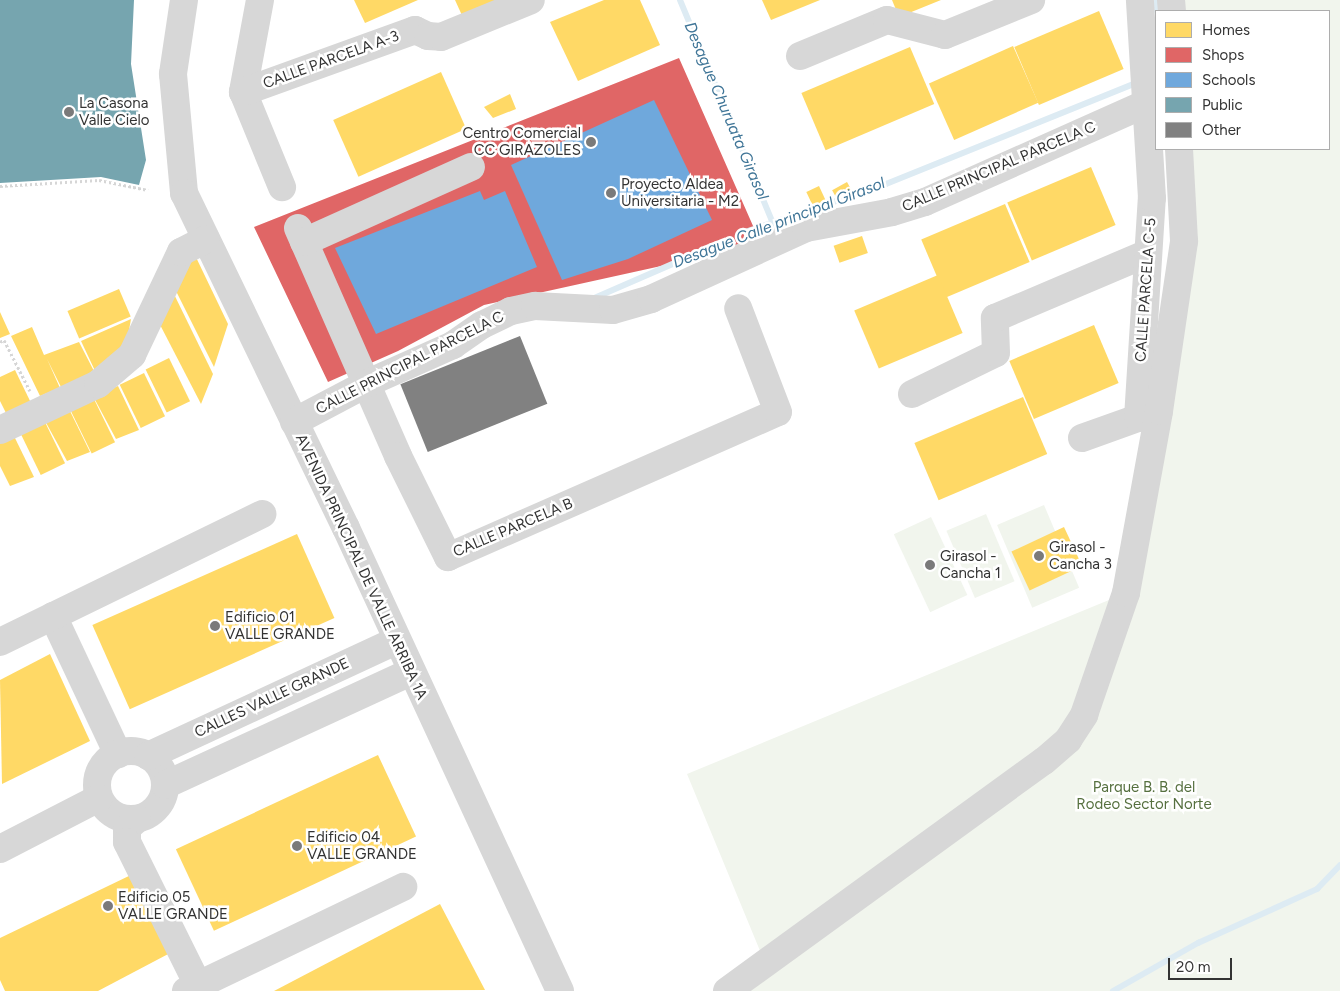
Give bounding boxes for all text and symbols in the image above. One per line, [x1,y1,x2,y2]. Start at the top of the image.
legend [1155,10,1330,150]
water label: Desague Churuata Girasol [680,19,772,203]
text: Homes [1202,21,1250,39]
street label: CALLE PARCELA A-3 [261,27,401,93]
text: Shops [1202,46,1244,64]
text: Schools [1202,71,1255,89]
place label: La Casona Valle Cielo [79,94,149,129]
text: Public [1202,96,1243,114]
marker: La Casona Valle Cielo [63,106,75,118]
street label: CALLE PRINCIPAL PARCELA C [900,118,1098,216]
text: Other [1202,121,1241,139]
place label: Centro Comercial CC GIRAZOLES [462,124,581,159]
marker: Centro Comercial CC GIRAZOLES [585,136,597,148]
water label: Desague Calle principal Girasol [670,174,888,272]
place label: Proyecto Aldea Universitaria - M2 [621,175,739,210]
marker: Proyecto Aldea Universitaria - M2 [605,187,617,199]
street label: CALLE PARCELA C-5 [1132,217,1160,363]
street label: CALLE PRINCIPAL PARCELA C [313,308,507,418]
street label: AVENIDA PRINCIPAL DE VALLE ARRIBA 1A [291,431,431,703]
street label: CALLE PARCELA B [451,495,575,561]
place label: Girasol - Cancha 3 [1049,538,1112,573]
place label: Girasol - Cancha 1 [940,547,1001,582]
marker: Girasol - Cancha 3 [1033,550,1045,562]
marker: Girasol - Cancha 1 [924,559,936,571]
place label: Edificio 01 VALLE GRANDE [225,608,335,643]
marker: Edificio 01 VALLE GRANDE [209,620,221,632]
street label: CALLES VALLE GRANDE [192,654,352,742]
park label: Parque B. B. del Rodeo Sector Norte [1076,778,1212,813]
place label: Edificio 04 VALLE GRANDE [307,828,417,863]
marker: Edificio 04 VALLE GRANDE [291,840,303,852]
place label: Edificio 05 VALLE GRANDE [118,888,228,923]
marker: Edificio 05 VALLE GRANDE [102,900,114,912]
scale bar [1170,948,1234,980]
text: 20 m [1176,958,1210,976]

